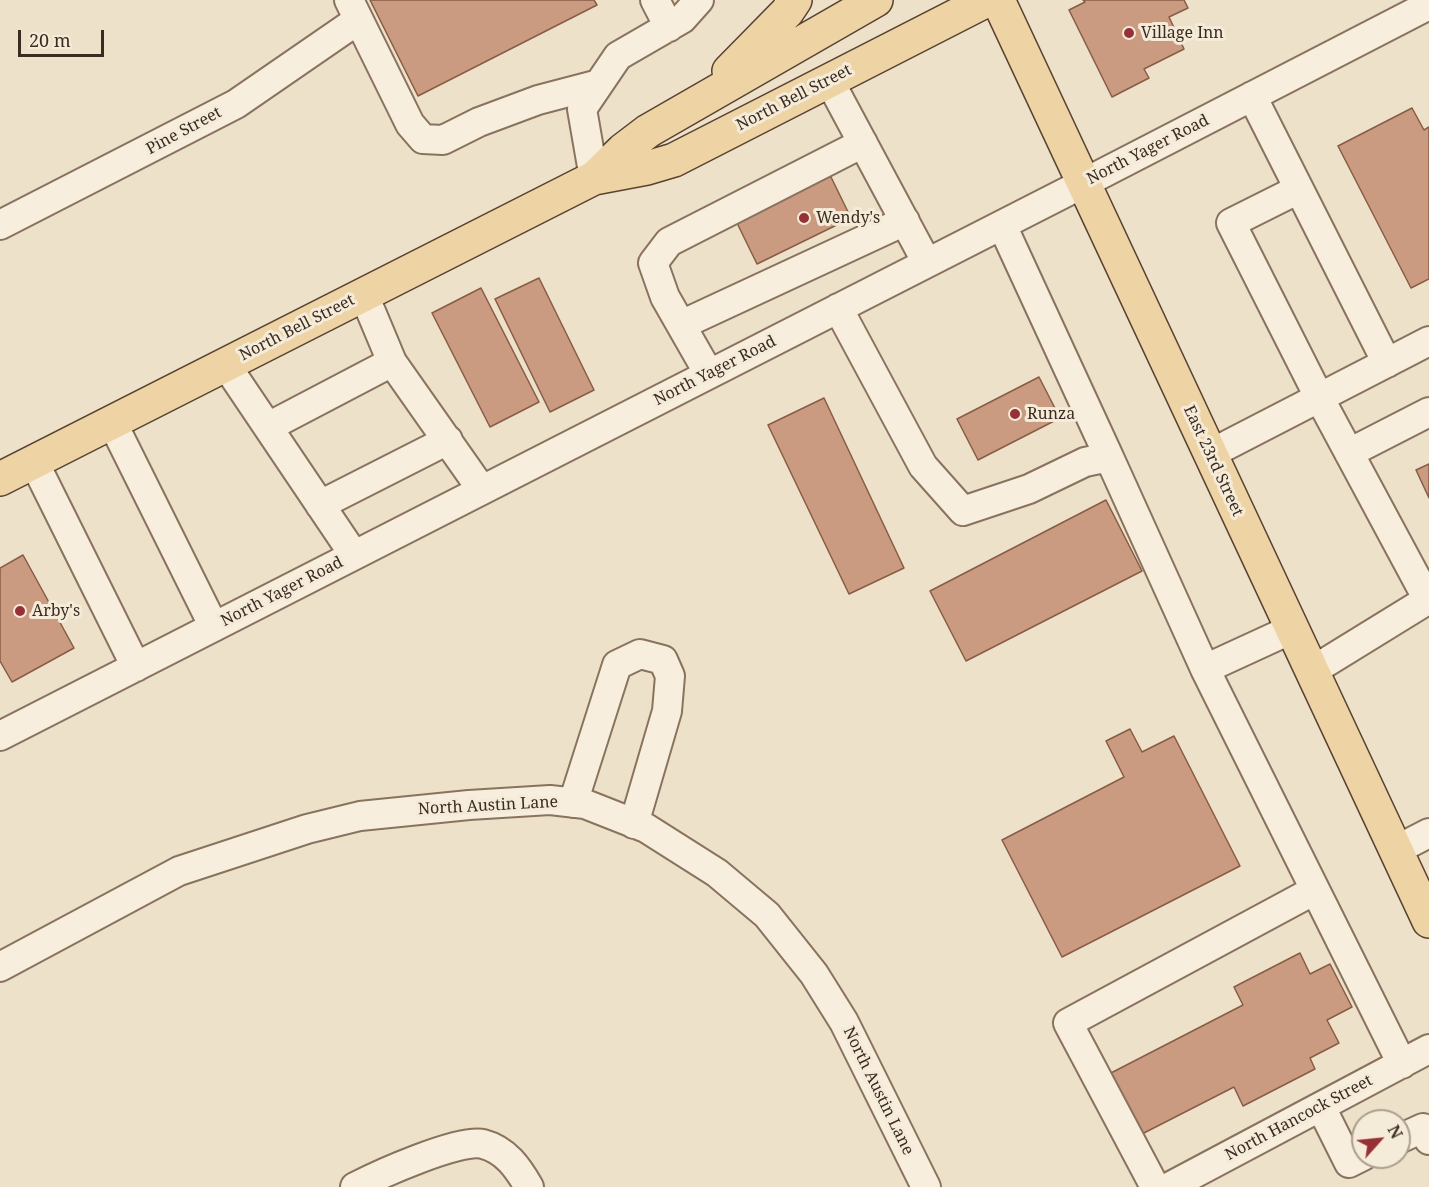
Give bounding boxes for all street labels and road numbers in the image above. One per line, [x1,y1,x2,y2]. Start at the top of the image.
street label: North Bell Street [733,61,855,135]
street label: Pine Street [143,103,225,159]
street label: North Yager Road [1084,111,1212,189]
street label: North Bell Street [236,291,358,365]
street label: North Yager Road [651,332,779,410]
street label: East 23rd Street [1179,403,1247,519]
street label: North Yager Road [218,553,346,631]
street label: North Austin Lane [417,793,559,819]
street label: North Austin Lane [839,1024,917,1158]
street label: North Hancock Street [1222,1071,1376,1165]

